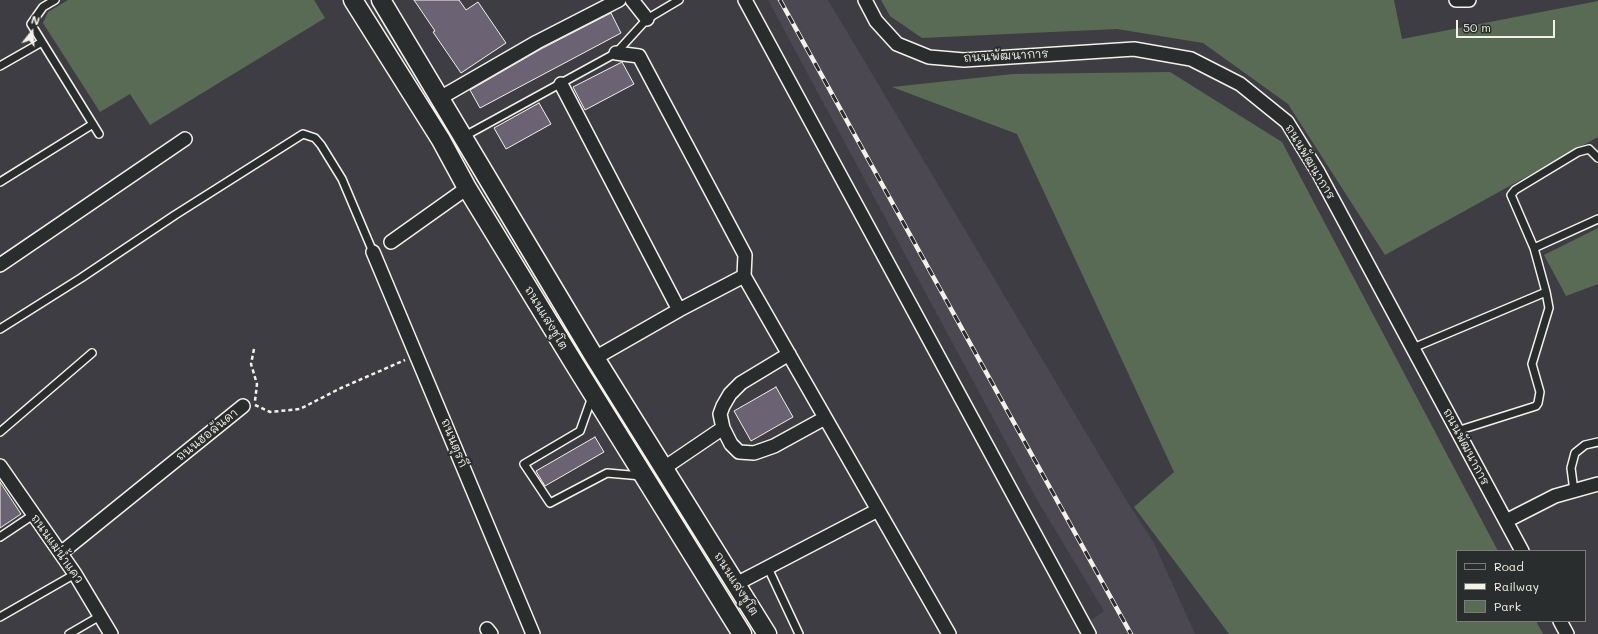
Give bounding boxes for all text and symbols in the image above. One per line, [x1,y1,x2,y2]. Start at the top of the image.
north arrow [12,12,52,52]
text: N [29,12,42,28]
scale bar [1458,12,1557,38]
text: 50 m [1463,19,1491,35]
street label: ถนนพัฒนาการ [963,47,1049,65]
street label: ถนนพัฒนาการ [1282,122,1338,202]
street label: ถนนแสงชูโต [521,283,571,353]
street label: ถนนฮอลันดา [173,406,241,464]
street label: ถนนพัฒนาการ [1440,406,1492,488]
street label: ถนนตุรกี [438,416,470,470]
street label: ถนนแม่น้ำแคว [28,512,86,586]
street label: ถนนแสงชูโต [711,550,761,618]
legend [1456,550,1586,622]
text: Road [1494,558,1524,574]
text: Railway [1494,578,1539,594]
text: Park [1494,598,1521,614]

